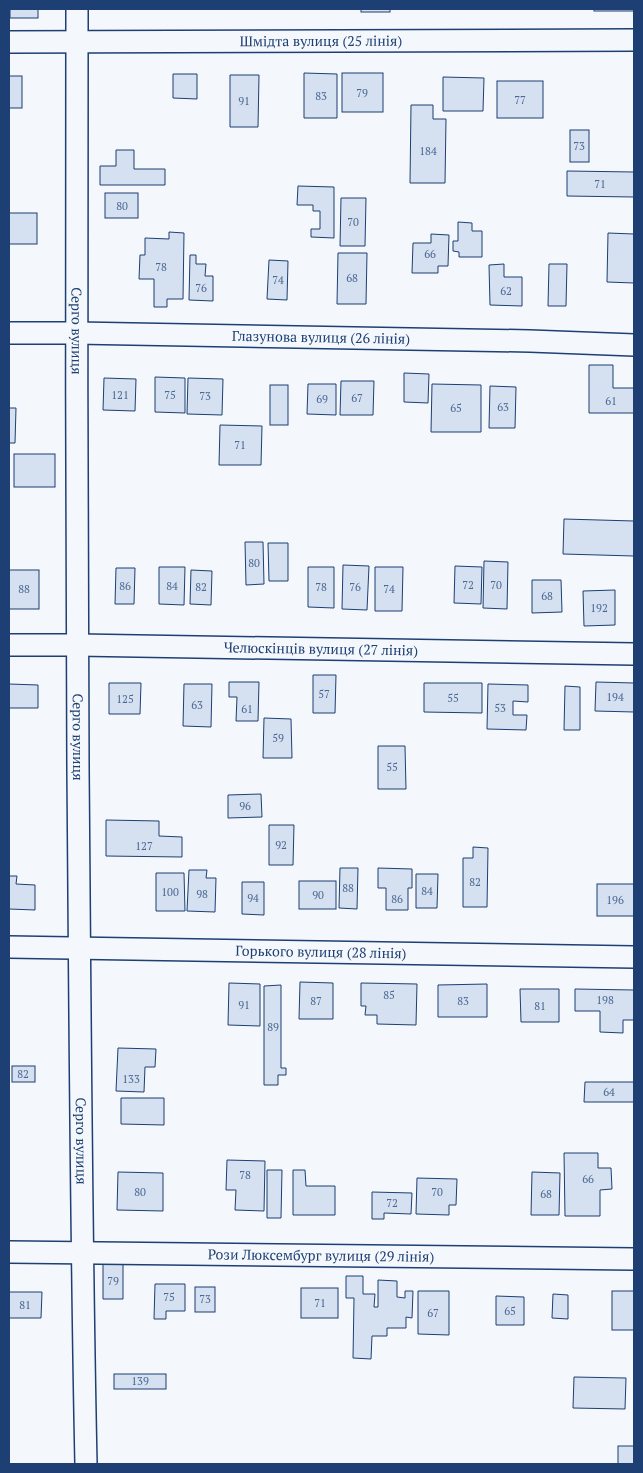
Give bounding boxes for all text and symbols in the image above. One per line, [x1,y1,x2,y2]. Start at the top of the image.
street label: Шмідта вулиця (25 лiнiя) [240,31,402,50]
house number: 79 [356,86,368,100]
house number: 83 [315,89,327,103]
house number: 77 [514,93,526,107]
house number: 91 [238,94,250,108]
house number: 73 [573,139,585,153]
house number: 184 [419,144,437,158]
house number: 71 [594,177,606,191]
house number: 80 [116,199,128,213]
house number: 70 [347,215,359,229]
house number: 66 [424,247,436,261]
house number: 78 [155,260,167,274]
house number: 68 [346,271,358,285]
house number: 74 [272,273,284,287]
house number: 76 [195,281,207,295]
house number: 62 [500,284,512,298]
street label: Серго вулиця [68,287,87,375]
street label: Глазунова вулиця (26 лiнiя) [232,326,410,348]
house number: 121 [111,388,129,402]
house number: 75 [164,388,176,402]
house number: 73 [199,389,211,403]
house number: 67 [351,391,363,405]
house number: 69 [316,392,328,406]
house number: 61 [605,394,617,408]
house number: 63 [497,400,509,414]
house number: 65 [450,401,462,415]
house number: 71 [234,438,246,452]
house number: 80 [248,556,260,570]
house number: 72 [462,578,474,592]
house number: 70 [490,578,502,592]
house number: 86 [119,579,131,593]
house number: 84 [166,579,178,593]
house number: 82 [195,580,207,594]
house number: 78 [315,580,327,594]
house number: 76 [349,580,361,594]
house number: 88 [18,582,30,596]
house number: 74 [383,582,395,596]
house number: 68 [541,589,553,603]
house number: 192 [590,601,608,615]
street label: Челюскінців вулиця (27 лiнiя) [224,637,418,660]
house number: 57 [318,687,330,701]
house number: 194 [606,690,624,704]
house number: 55 [447,691,459,705]
house number: 125 [116,692,134,706]
street label: Серго вулиця [69,693,88,781]
house number: 63 [191,698,203,712]
house number: 53 [494,701,506,715]
house number: 61 [241,702,253,716]
house number: 59 [272,731,284,745]
house number: 55 [386,760,398,774]
house number: 96 [239,799,251,813]
house number: 92 [275,838,287,852]
house number: 127 [135,839,153,853]
house number: 82 [469,875,481,889]
house number: 88 [342,881,354,895]
house number: 84 [421,884,433,898]
house number: 100 [161,885,179,899]
house number: 98 [196,887,208,901]
house number: 90 [312,888,324,902]
house number: 94 [247,891,259,905]
house number: 86 [391,892,403,906]
house number: 196 [606,893,624,907]
street label: Горького вулиця (28 лiнiя) [235,941,407,962]
house number: 85 [383,988,395,1002]
house number: 198 [596,993,614,1007]
house number: 87 [310,994,322,1008]
house number: 83 [457,994,469,1008]
house number: 91 [238,998,250,1012]
house number: 81 [534,999,546,1013]
house number: 89 [267,1020,279,1034]
house number: 82 [17,1067,29,1081]
house number: 133 [122,1072,140,1086]
house number: 64 [603,1085,615,1099]
street label: Серго вулиця [72,1097,92,1185]
house number: 78 [239,1168,251,1182]
house number: 66 [582,1172,594,1186]
house number: 80 [134,1185,146,1199]
house number: 70 [431,1185,443,1199]
house number: 68 [540,1187,552,1201]
house number: 72 [386,1196,398,1210]
street label: Рози Люксембург вулиця (29 лiнiя) [208,1244,434,1266]
house number: 79 [107,1274,119,1288]
house number: 75 [163,1290,175,1304]
house number: 73 [199,1292,211,1306]
house number: 71 [314,1296,326,1310]
house number: 81 [19,1298,31,1312]
house number: 65 [504,1304,516,1318]
house number: 67 [427,1306,439,1320]
house number: 139 [131,1374,149,1388]

